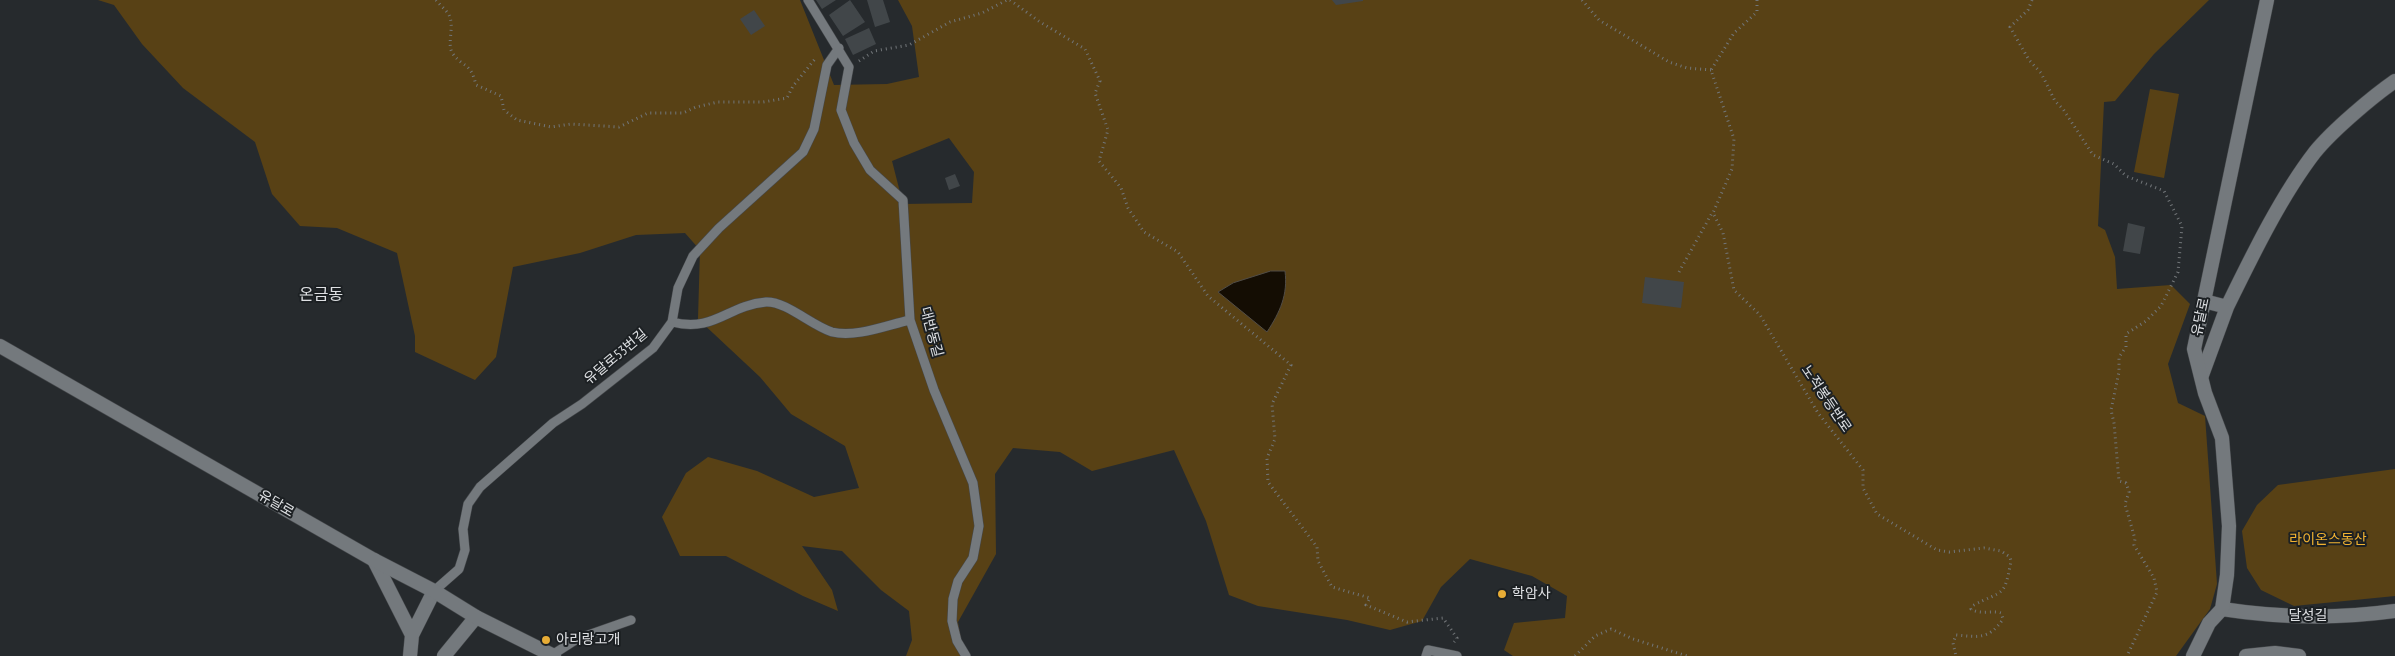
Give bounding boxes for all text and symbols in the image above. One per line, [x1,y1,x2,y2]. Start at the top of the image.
district label: 온금동 [299,285,343,305]
street label: 유달로 [2189,296,2213,338]
street label: 대반동길 [916,305,946,359]
street label: 유달로53번길 [581,326,651,388]
street label: 노적봉등반로 [1797,362,1855,436]
street label: 유달로 [255,487,297,521]
park label: 라이온스동산 [2289,532,2367,548]
place label: 학암사 [1512,586,1551,602]
marker: 학암사 [1496,588,1508,600]
street label: 달성길 [2289,608,2327,624]
place label: 아리랑고개 [556,632,620,648]
marker: 아리랑고개 [540,634,552,646]

